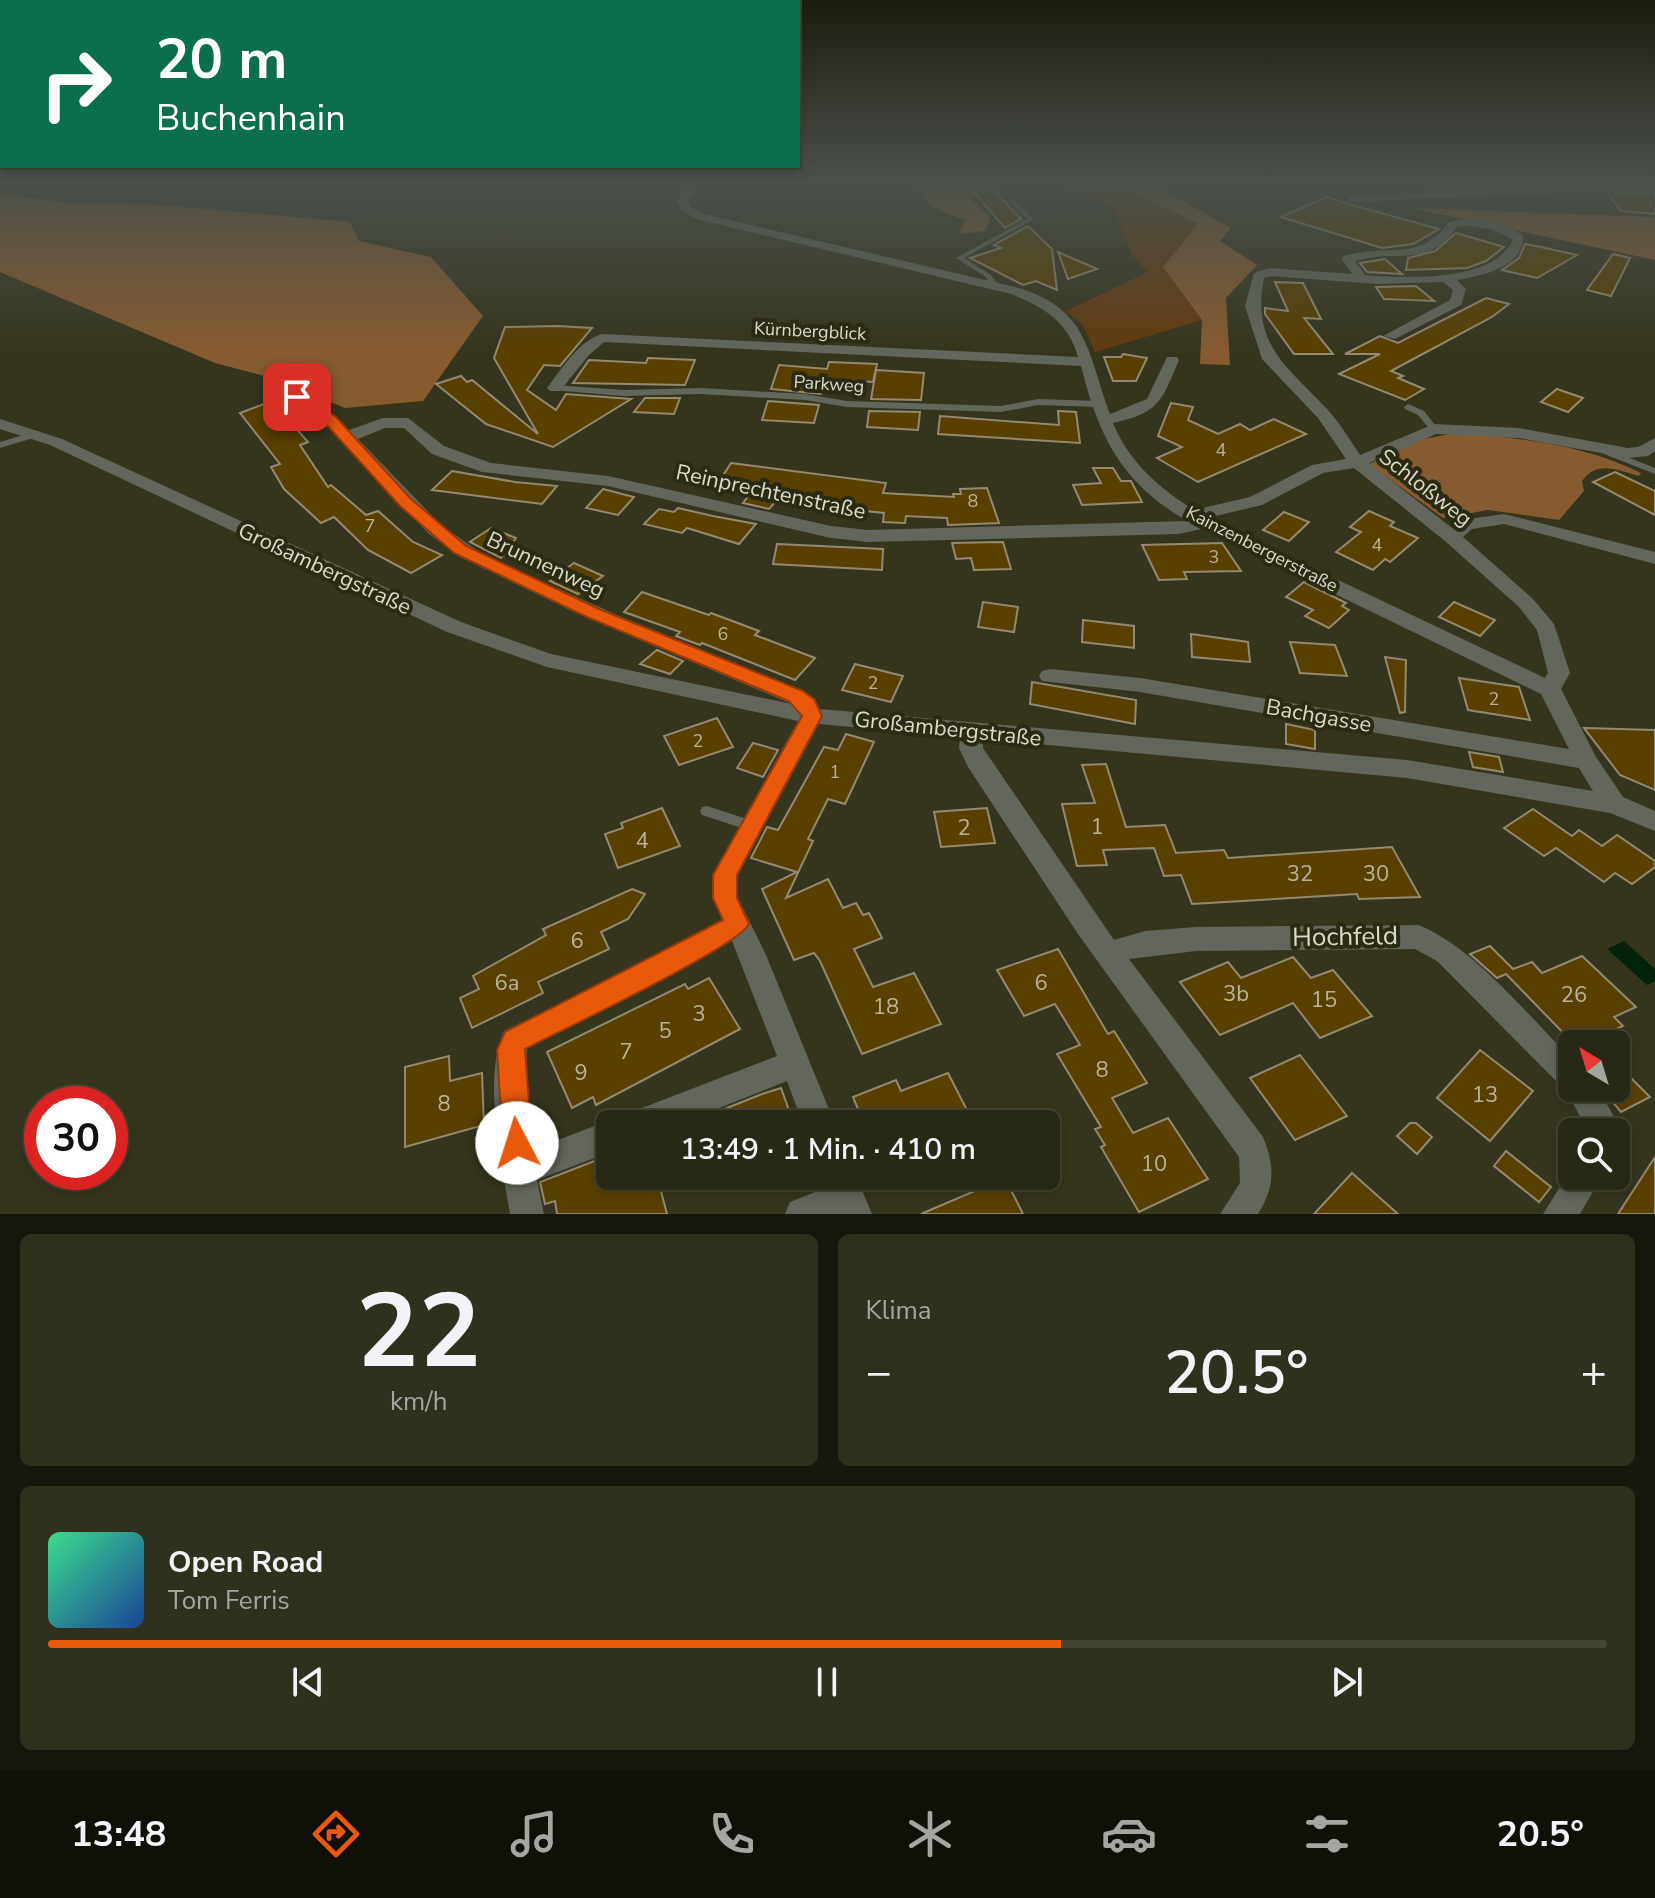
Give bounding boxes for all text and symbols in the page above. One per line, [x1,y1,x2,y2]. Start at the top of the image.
text: 20 m [156,21,287,98]
icon: right [24,32,128,136]
text: Buchenhain [156,94,346,143]
street label: Kürnbergblick [753,316,868,346]
pin [263,363,331,431]
street label: Parkweg [793,370,865,398]
icon: arrive [275,375,319,419]
house number: 4 [1216,438,1227,462]
street label: Schloßweg [1373,442,1478,534]
street label: Reinprechtenstraße [673,457,868,527]
house number: 8 [968,489,978,513]
street label: Kainzenbergerstraße [1182,500,1342,598]
house number: 7 [365,514,375,538]
street label: Großambergstraße [233,516,416,622]
street label: Brunnenweg [482,524,610,605]
house number: 4 [1372,533,1383,557]
house number: 3 [1209,545,1219,569]
house number: 6 [718,622,728,646]
house number: 2 [868,671,878,695]
house number: 2 [1489,687,1499,711]
street label: Bachgasse [1264,692,1374,740]
street label: Großambergstraße [853,704,1043,754]
house number: 2 [693,729,703,753]
house number: 1 [830,760,840,784]
house number: 1 [1090,812,1104,842]
house number: 2 [957,813,971,843]
house number: 4 [635,826,649,856]
house number: 32 [1287,859,1313,889]
house number: 30 [1363,859,1389,889]
street label: Hochfeld [1292,918,1398,955]
house number: 6 [570,926,584,956]
house number: 6a [495,968,519,998]
house number: 6 [1034,968,1048,998]
house number: 3b [1223,979,1249,1009]
house number: 26 [1561,980,1587,1010]
house number: 15 [1311,985,1337,1015]
house number: 18 [873,992,899,1022]
house number: 3 [692,999,706,1029]
house number: 5 [658,1016,672,1046]
north arrow [1558,1030,1630,1102]
map controls [1558,1030,1630,1190]
house number: 7 [619,1037,633,1067]
house number: 8 [1095,1055,1109,1085]
house number: 9 [574,1058,588,1088]
house number: 13 [1472,1080,1498,1110]
speed limit sign: 30 [24,1086,128,1190]
house number: 8 [437,1089,451,1119]
position arrow [475,1101,559,1185]
button: search [1558,1118,1630,1190]
text: 13:49 · 1 Min. · 410 m [680,1129,976,1170]
house number: 10 [1141,1149,1167,1179]
text: 22 [356,1261,481,1403]
text: Klima [866,1293,932,1328]
text: 20.5° [1164,1332,1309,1414]
text: − [866,1343,892,1403]
text: + [1581,1343,1607,1403]
text: km/h [390,1384,447,1419]
text: Open Road [168,1542,323,1583]
text: Tom Ferris [168,1583,290,1618]
icon: previous [286,1660,330,1704]
icon: pause [805,1660,849,1704]
icon: next [1325,1660,1369,1704]
icon: directions [308,1806,364,1862]
icon: music [506,1806,562,1862]
icon: phone [704,1806,760,1862]
icon: climate [902,1806,958,1862]
icon: car [1101,1806,1157,1862]
icon: filters [1299,1806,1355,1862]
text: 13:48 [71,1810,166,1859]
text: 20.5° [1497,1810,1584,1859]

